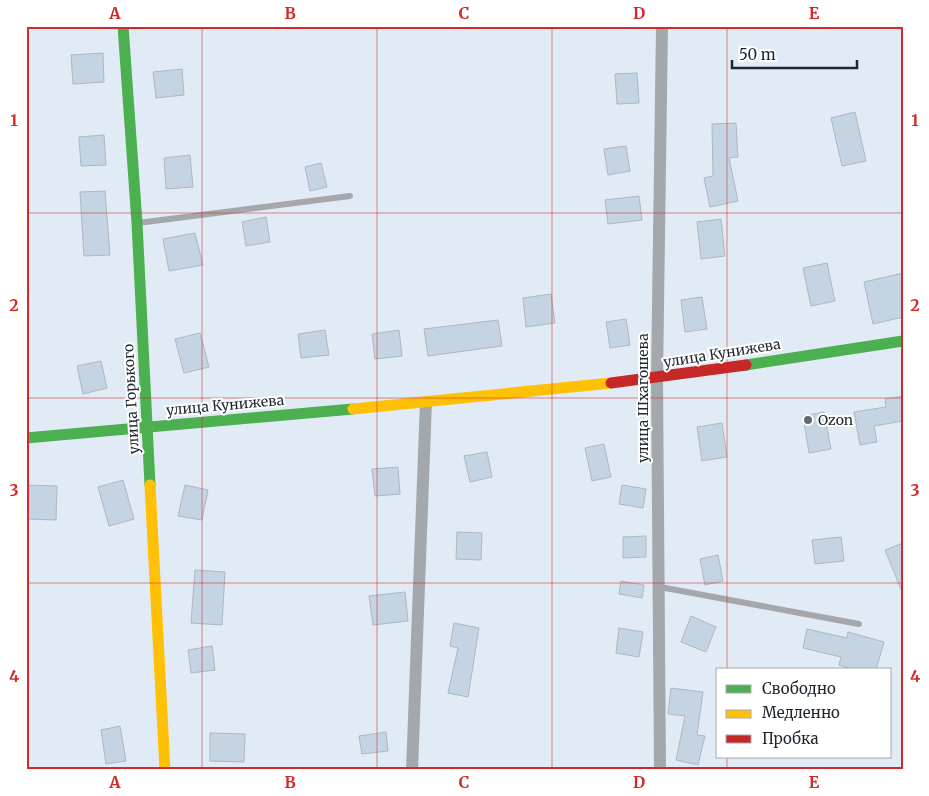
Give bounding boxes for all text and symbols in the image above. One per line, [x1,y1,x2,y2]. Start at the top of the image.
text: A [108,3,121,23]
text: B [284,3,296,23]
text: C [459,3,469,23]
text: D [633,3,645,23]
text: E [809,3,820,23]
scale bar [732,38,856,70]
text: 50 m [739,45,776,64]
text: 1 [10,110,18,130]
text: 1 [911,110,919,130]
text: 2 [9,295,19,315]
text: 2 [910,295,920,315]
street label: улица Шхагошева [634,333,652,463]
street label: улица Кунижева [662,335,782,371]
street label: улица Горького [119,343,143,455]
street label: улица Кунижева [165,391,285,419]
place label: Ozon [818,411,853,429]
marker: Ozon [802,414,814,426]
text: 3 [9,480,19,500]
text: 3 [910,480,920,500]
text: 4 [9,666,19,686]
text: 4 [910,666,920,686]
legend [716,668,892,758]
text: Свободно [762,679,836,698]
text: Медленно [762,703,840,722]
text: Пробка [762,729,819,748]
text: A [108,772,121,792]
text: B [284,772,296,792]
text: C [459,772,469,792]
text: D [633,772,645,792]
text: E [809,772,820,792]

